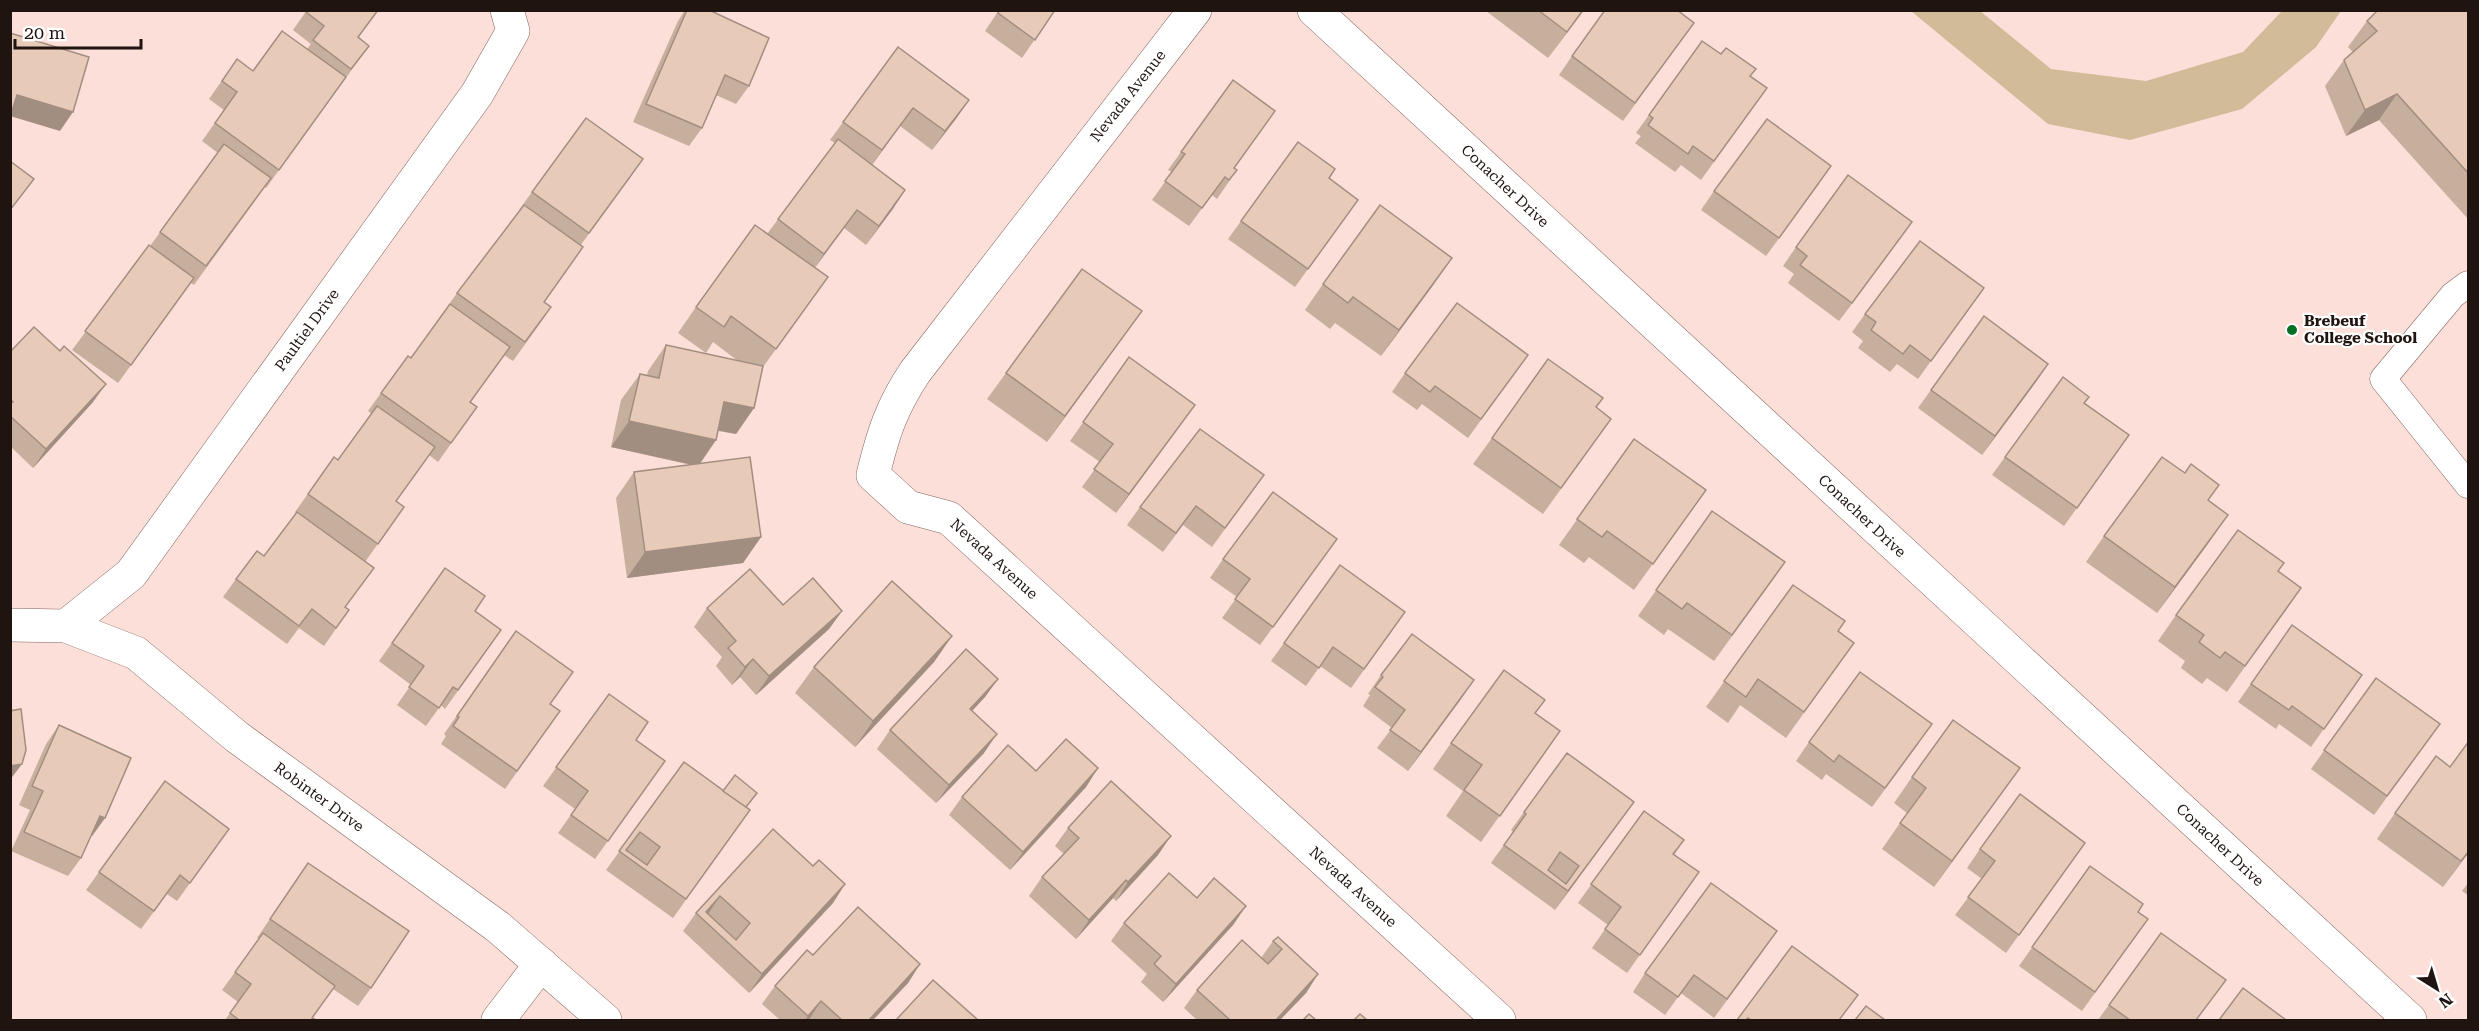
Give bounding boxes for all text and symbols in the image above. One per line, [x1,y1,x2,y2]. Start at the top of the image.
scale bar [15,12,141,50]
text: 20 m [24,22,65,43]
street label: Nevada Avenue [1087,46,1169,146]
street label: Conacher Drive [1457,141,1553,231]
street label: Paultiel Drive [271,285,343,375]
place label: Brebeuf College School [2304,312,2417,347]
marker: Brebeuf College School [2285,323,2299,337]
street label: Conacher Drive [1814,471,1910,561]
street label: Nevada Avenue [947,515,1041,603]
street label: Robinter Drive [271,758,367,836]
street label: Conacher Drive [2172,800,2268,890]
street label: Nevada Avenue [1306,843,1400,931]
north arrow [2407,959,2467,1019]
text: N [2435,989,2456,1012]

